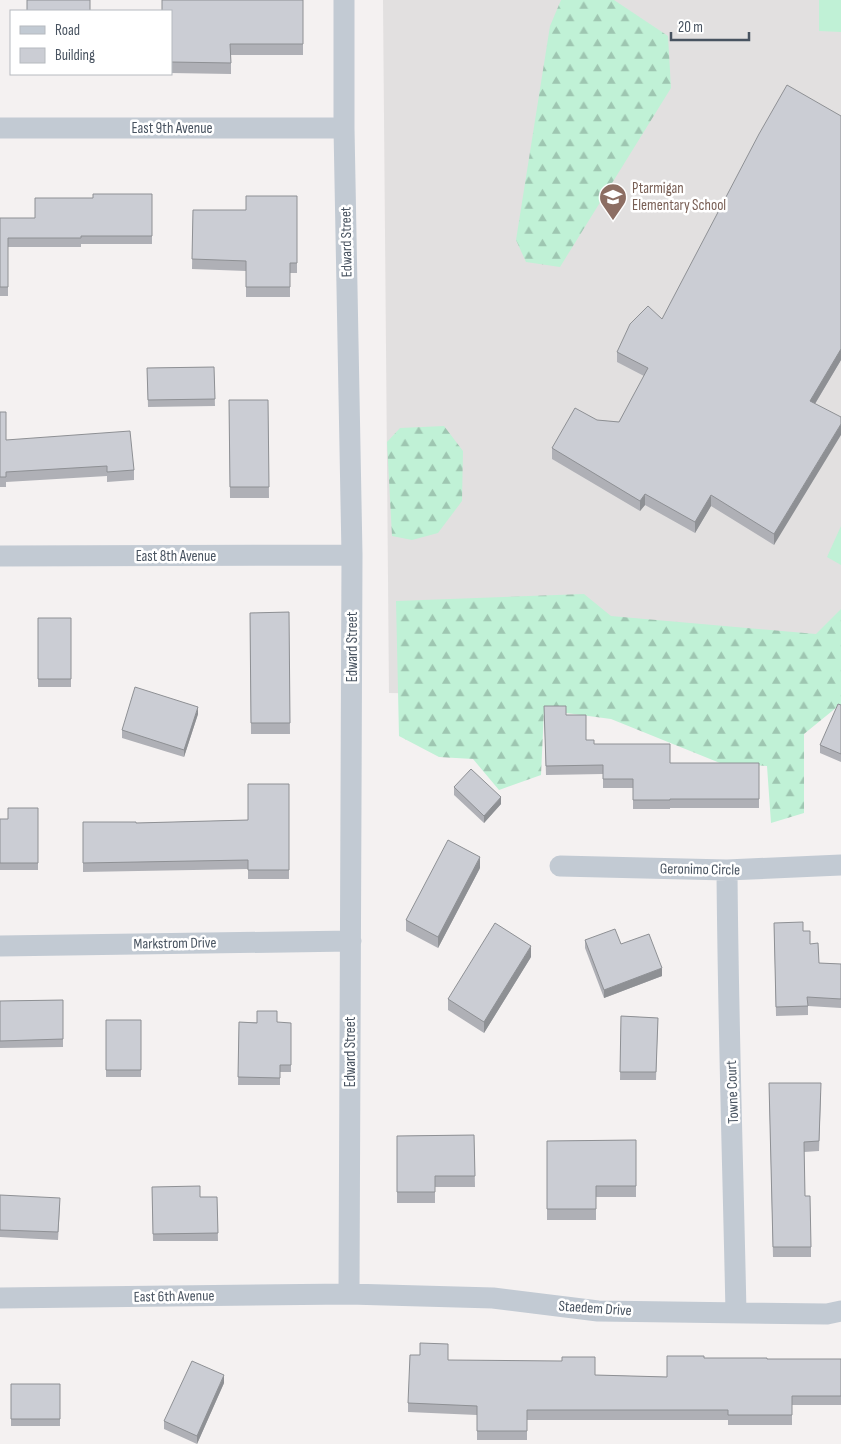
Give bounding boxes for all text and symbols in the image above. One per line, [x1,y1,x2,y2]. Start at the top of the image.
legend [10,10,172,75]
scale bar [671,10,748,42]
text: 20 m [678,18,703,37]
text: Road [55,21,80,40]
text: Building [55,46,95,65]
street label: East 9th Avenue [132,119,212,138]
place label: Ptarmigan Elementary School [632,179,726,215]
school or university icon: Ptarmigan Elementary School [598,182,628,221]
street label: Edward Street [336,206,357,278]
street label: East 8th Avenue [136,547,216,566]
street label: Edward Street [343,611,362,682]
street label: Geronimo Circle [660,859,740,880]
street label: Markstrom Drive [133,933,217,954]
street label: Edward Street [341,1016,360,1087]
street label: Towne Court [722,1060,743,1124]
street label: East 6th Avenue [133,1286,215,1307]
street label: Staedem Drive [558,1296,632,1321]

